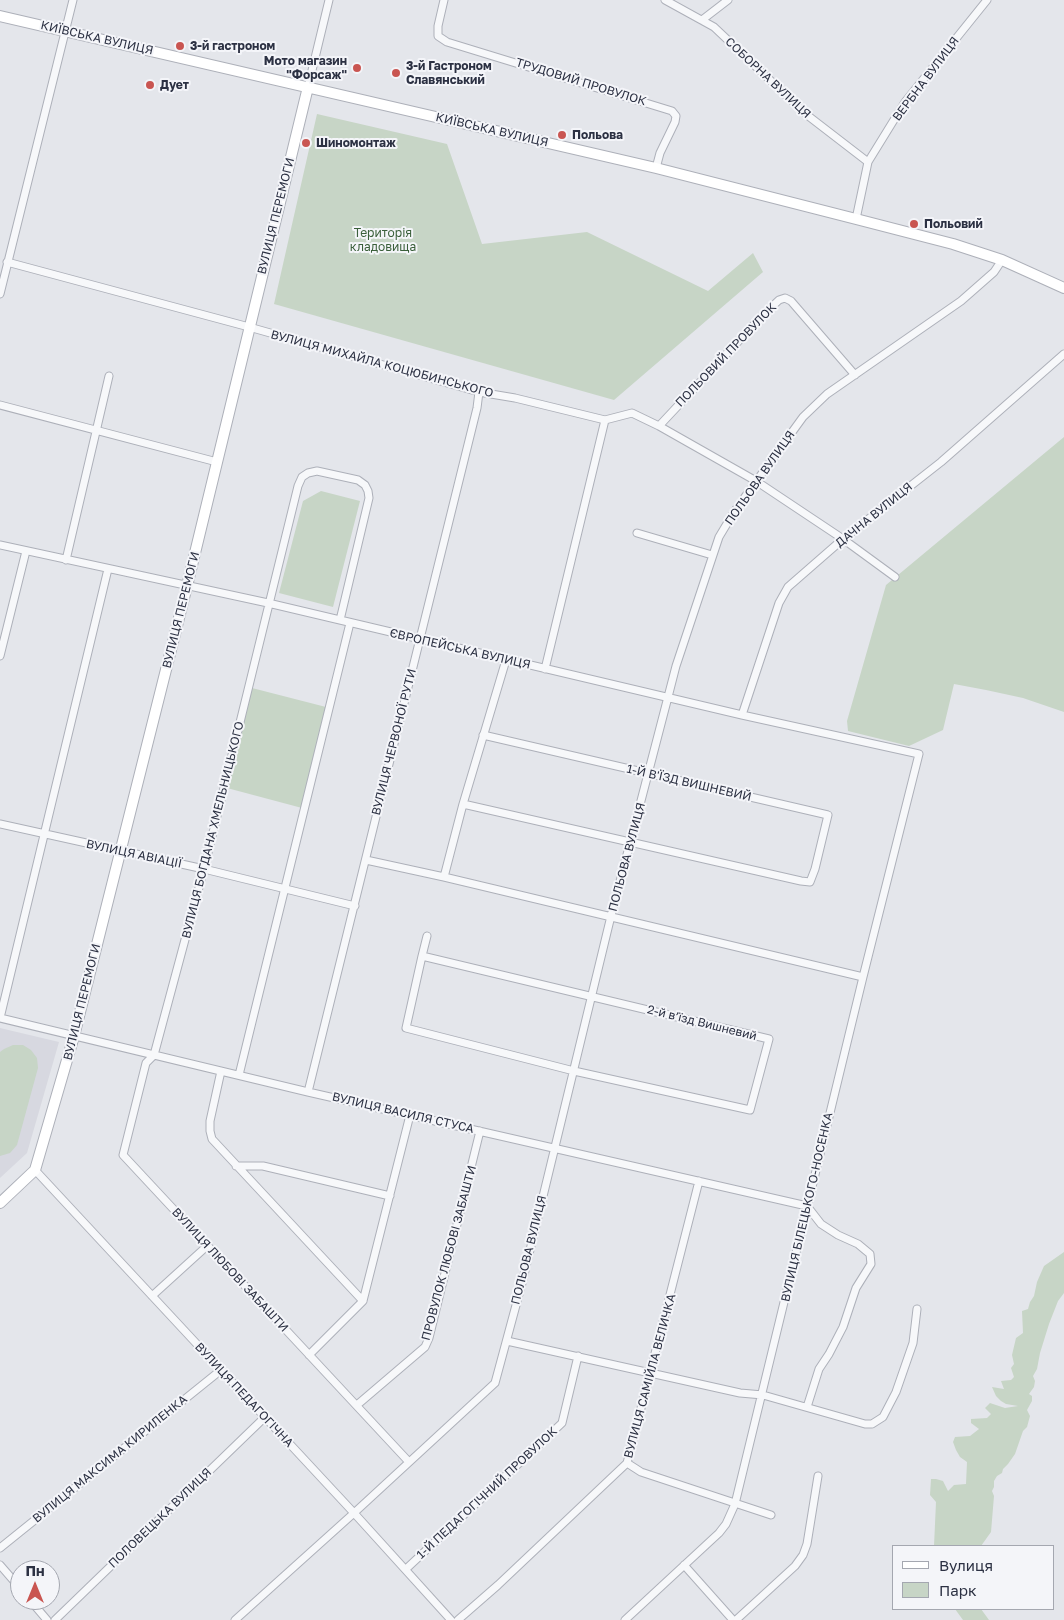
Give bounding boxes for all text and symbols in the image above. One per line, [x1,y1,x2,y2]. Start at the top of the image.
street label: КИЇВСЬКА ВУЛИЦЯ [39,18,155,58]
street label: ВЕРБНА ВУЛИЦЯ [890,34,962,124]
street label: СОБОРНА ВУЛИЦЯ [722,35,814,121]
place label: 3-й гастроном [190,39,275,53]
marker: 3-й гастроном [174,40,186,52]
place label: Мото магазин "Форсаж" [264,54,347,82]
street label: ТРУДОВИЙ ПРОВУЛОК [514,55,648,109]
place label: 3-й Гастроном Славянський [406,59,492,87]
marker: Мото магазин "Форсаж" [351,62,363,74]
marker: 3-й Гастроном Славянський [390,67,402,79]
place label: Дует [160,78,189,92]
marker: Дует [144,79,156,91]
street label: КИЇВСЬКА ВУЛИЦЯ [434,110,550,150]
place label: Польова [572,128,623,142]
marker: Польова [556,129,568,141]
place label: Шиномонтаж [316,136,396,150]
marker: Шиномонтаж [300,137,312,149]
street label: ВУЛИЦЯ ПЕРЕМОГИ [255,156,297,276]
place label: Польовий [924,217,983,231]
marker: Польовий [908,218,920,230]
park label: Територія кладовища [350,226,416,254]
street label: ПОЛЬОВИЙ ПРОВУЛОК [673,300,779,410]
street label: ВУЛИЦЯ МИХАЙЛА КОЦЮБИНСЬКОГО [269,327,495,401]
street label: ПОЛЬОВА ВУЛИЦЯ [722,428,798,528]
street label: ДАЧНА ВУЛИЦЯ [833,480,915,550]
street label: ВУЛИЦЯ ПЕРЕМОГИ [160,550,202,670]
street label: ЄВРОПЕЙСЬКА ВУЛИЦЯ [388,626,532,672]
street label: ВУЛИЦЯ ЧЕРВОНОЇ РУТИ [369,667,419,817]
street label: ВУЛИЦЯ БОГДАНА ХМЕЛЬНИЦЬКОГО [179,720,247,940]
street label: 1-Й В'ЇЗД ВИШНЕВИЙ [625,762,753,804]
street label: ПОЛЬОВА ВУЛИЦЯ [606,801,648,913]
street label: ВУЛИЦЯ АВІАЦІЇ [85,837,183,871]
street label: ВУЛИЦЯ ПЕРЕМОГИ [61,942,103,1062]
street label: 2-й вʼїзд Вишневий [646,1002,758,1044]
street label: ВУЛИЦЯ ВАСИЛЯ СТУСА [331,1090,475,1136]
street label: ВУЛИЦЯ БІЛЕЦЬКОГО-НОСЕНКА [778,1111,836,1303]
street label: ПРОВУЛОК ЛЮБОВІ ЗАБАШТИ [419,1164,479,1342]
street label: ПОЛЬОВА ВУЛИЦЯ [508,1194,550,1306]
street label: ВУЛИЦЯ ЛЮБОВІ ЗАБАШТИ [169,1205,291,1335]
street label: ВУЛИЦЯ САМІЙЛА ВЕЛИЧКА [621,1292,679,1460]
street label: ВУЛИЦЯ ПЕДАГОГІЧНА [192,1340,296,1450]
street label: ВУЛИЦЯ МАКСИМА КИРИЛЕНКА [30,1392,190,1526]
street label: 1-Й ПЕДАГОГІЧНИЙ ПРОВУЛОК [414,1424,560,1562]
street label: ПОЛОВЕЦЬКА ВУЛИЦЯ [106,1465,214,1571]
legend [892,1545,1054,1610]
text: Вулиця [939,1556,993,1574]
north arrow [10,1560,60,1610]
text: Пн [25,1562,45,1579]
text: Парк [939,1581,977,1599]

